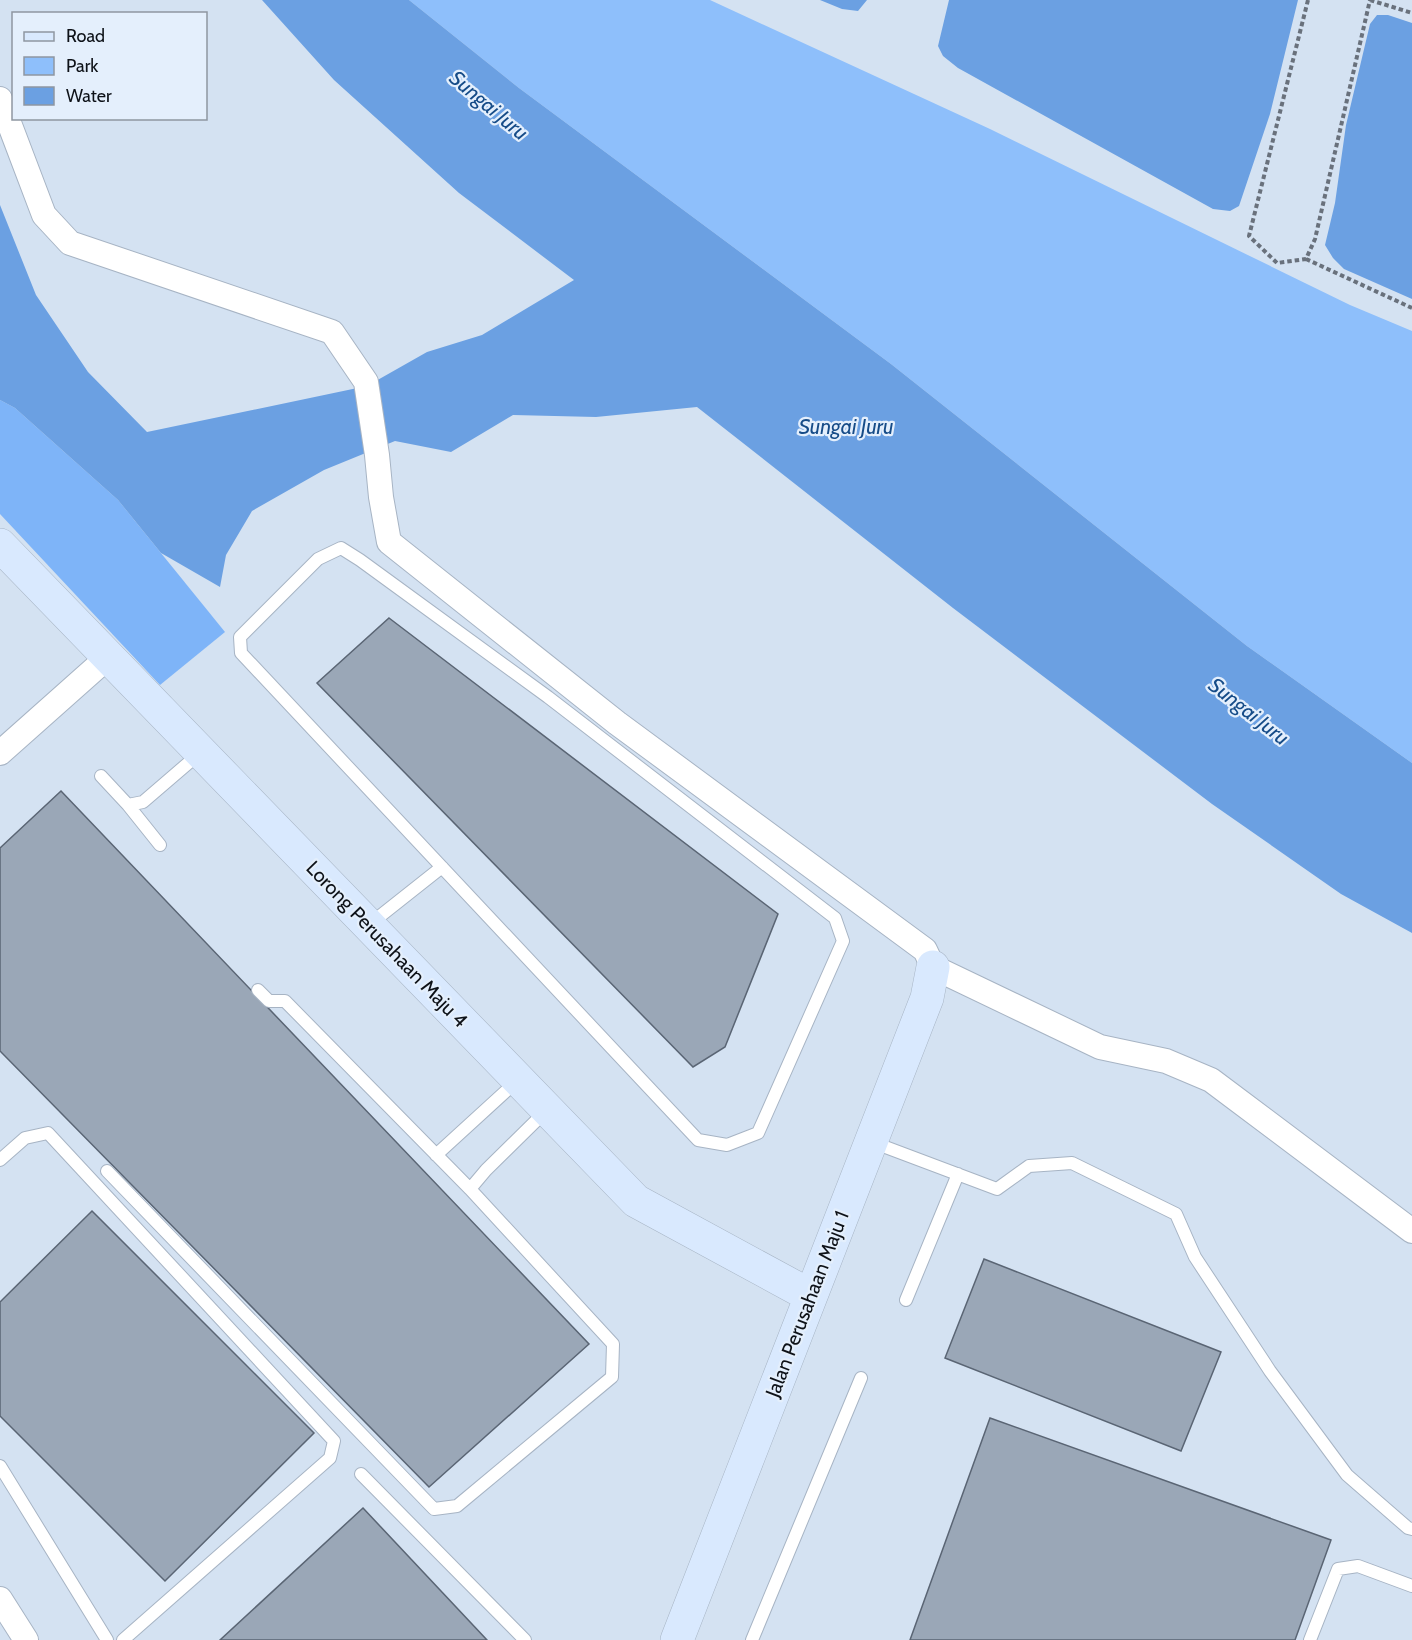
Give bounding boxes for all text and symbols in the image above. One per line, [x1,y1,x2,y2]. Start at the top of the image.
legend [12,12,207,120]
text: Road [66,25,105,47]
text: Park [66,55,99,77]
water label: Sungai Juru [445,65,533,145]
text: Water [66,85,112,107]
water label: Sungai Juru [799,414,893,439]
water label: Sungai Juru [1204,672,1294,750]
street label: Lorong Perusahaan Maju 4 [301,856,473,1032]
street label: Jalan Perusahaan Maju 1 [760,1207,854,1402]

